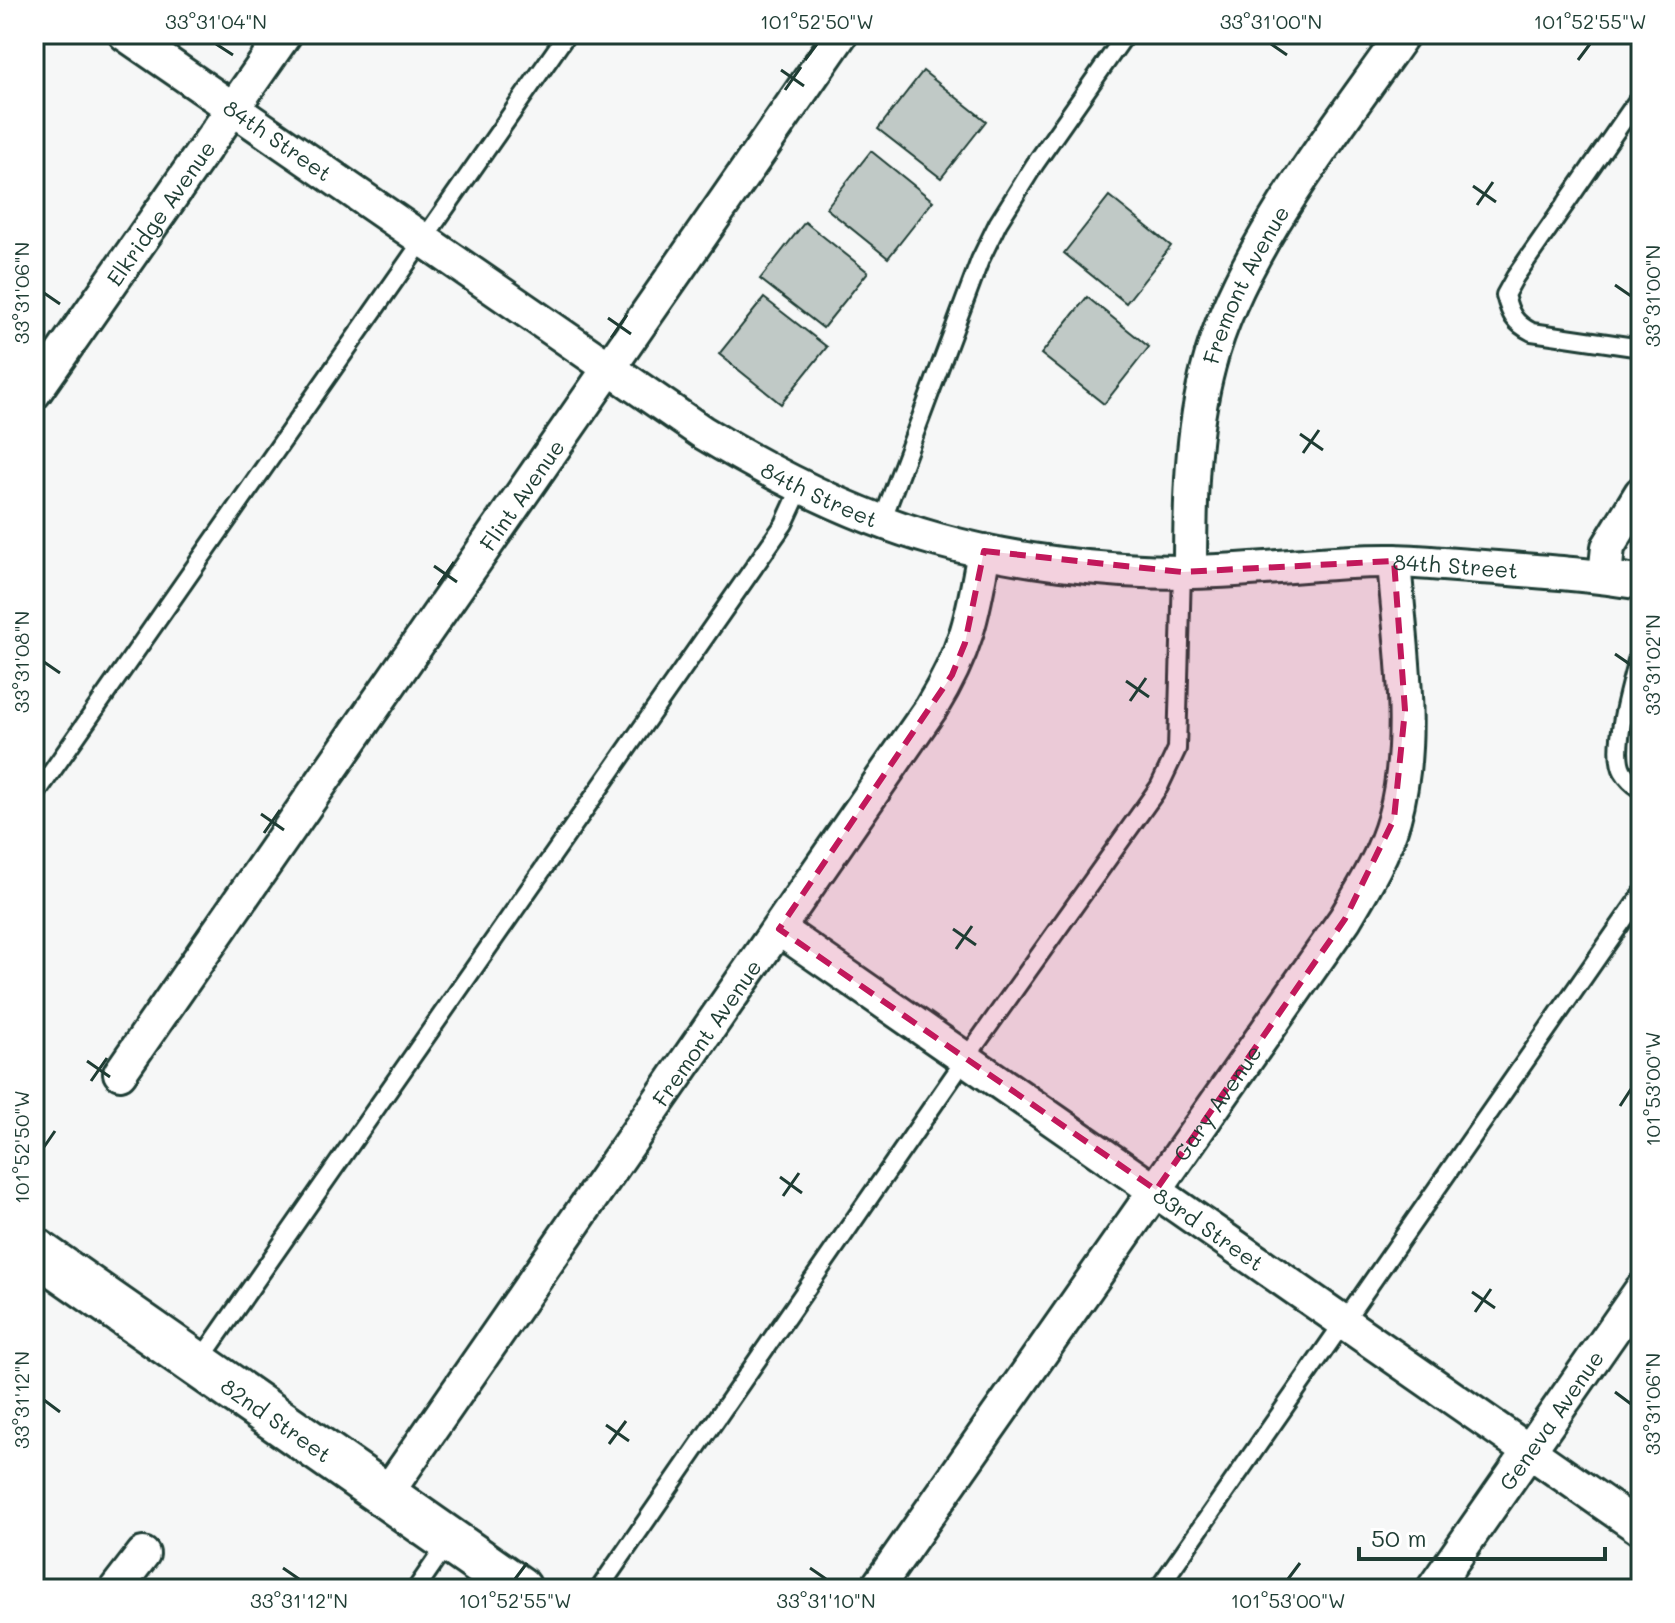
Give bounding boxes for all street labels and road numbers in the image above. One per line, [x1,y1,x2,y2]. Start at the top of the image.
street label: 84th Street [218,92,338,187]
street label: Elkridge Avenue [99,134,221,291]
street label: Fremont Avenue [1196,200,1295,367]
street label: Flint Avenue [472,433,570,556]
street label: 84th Street [756,454,882,533]
street label: 84th Street [1392,546,1519,584]
street label: Fremont Avenue [645,953,767,1112]
street label: Gary Avenue [1166,1038,1267,1166]
street label: 83rd Street [1148,1180,1270,1277]
street label: Geneva Avenue [1492,1344,1609,1496]
street label: 82nd Street [216,1371,338,1468]

